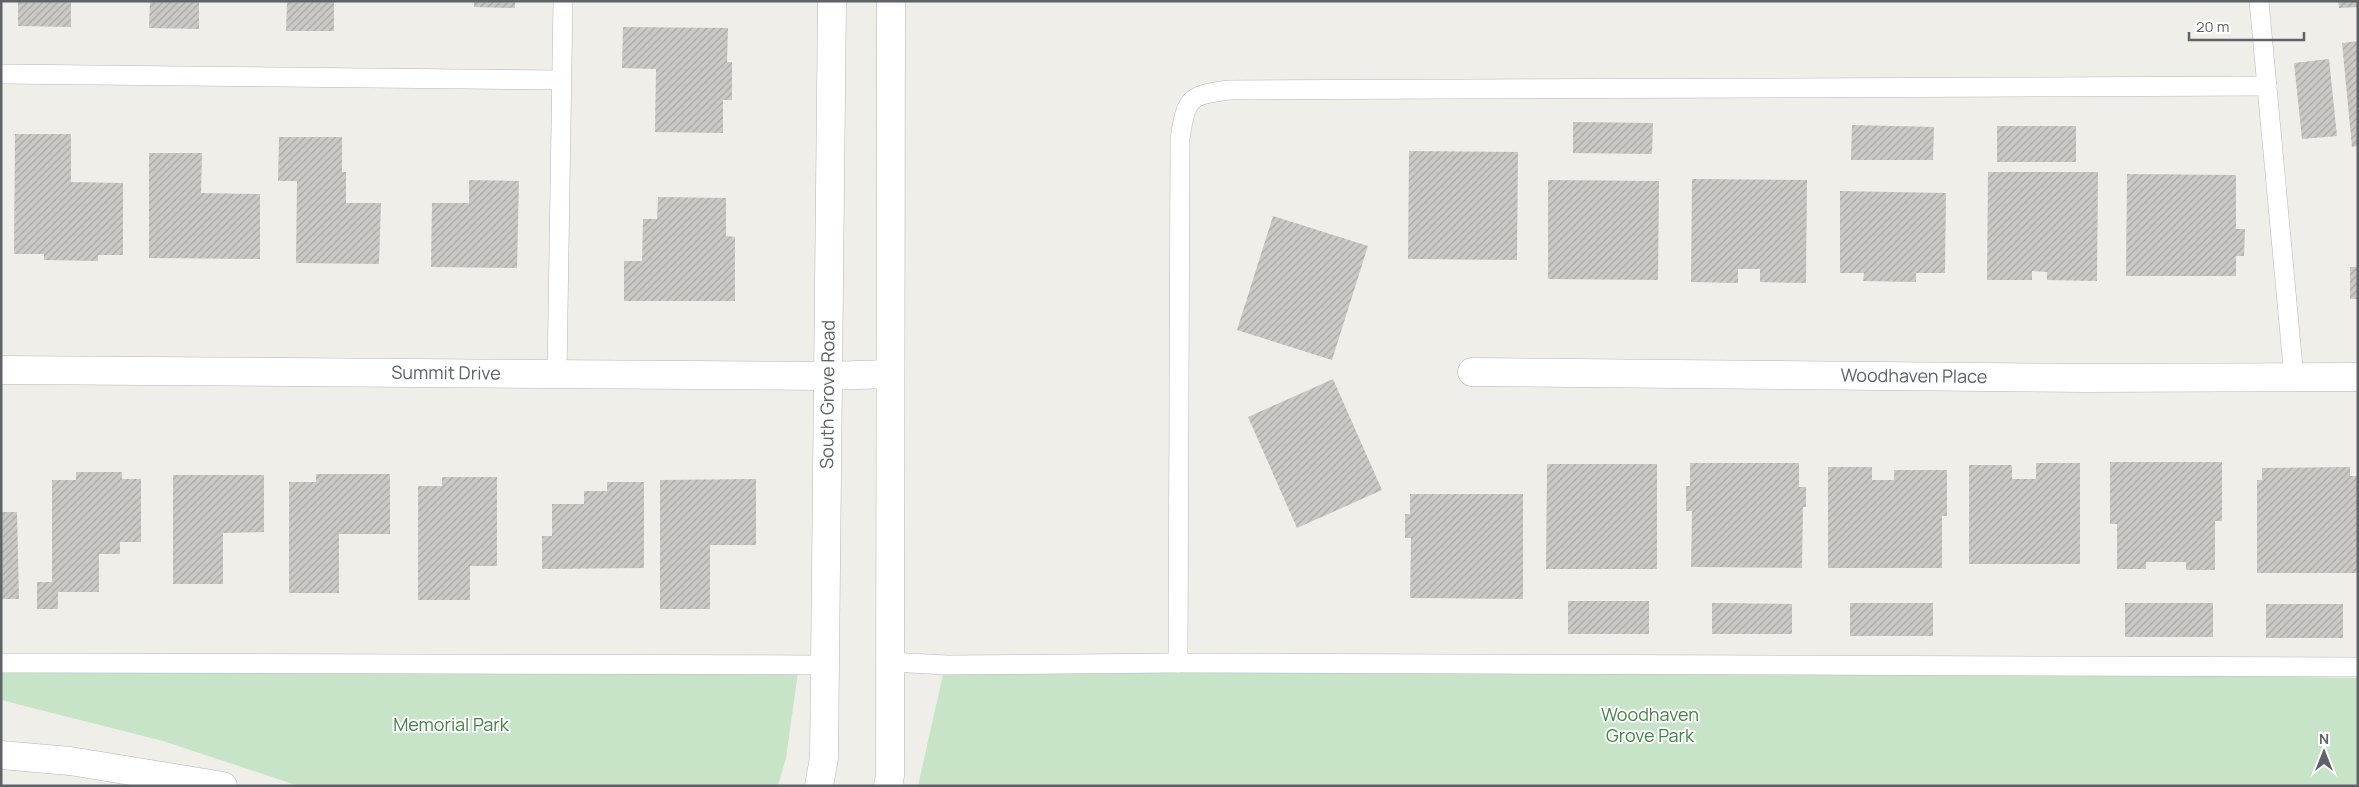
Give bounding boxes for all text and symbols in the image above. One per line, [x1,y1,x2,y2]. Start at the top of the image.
scale bar [2189,10,2304,42]
text: 20 m [2196,16,2229,37]
street label: South Grove Road [814,320,840,469]
street label: Summit Drive [391,360,501,385]
street label: Woodhaven Place [1840,363,1987,388]
park label: Woodhaven Grove Park [1601,702,1699,747]
park label: Memorial Park [393,712,510,736]
north arrow [2299,727,2349,777]
text: N [2319,729,2329,748]

